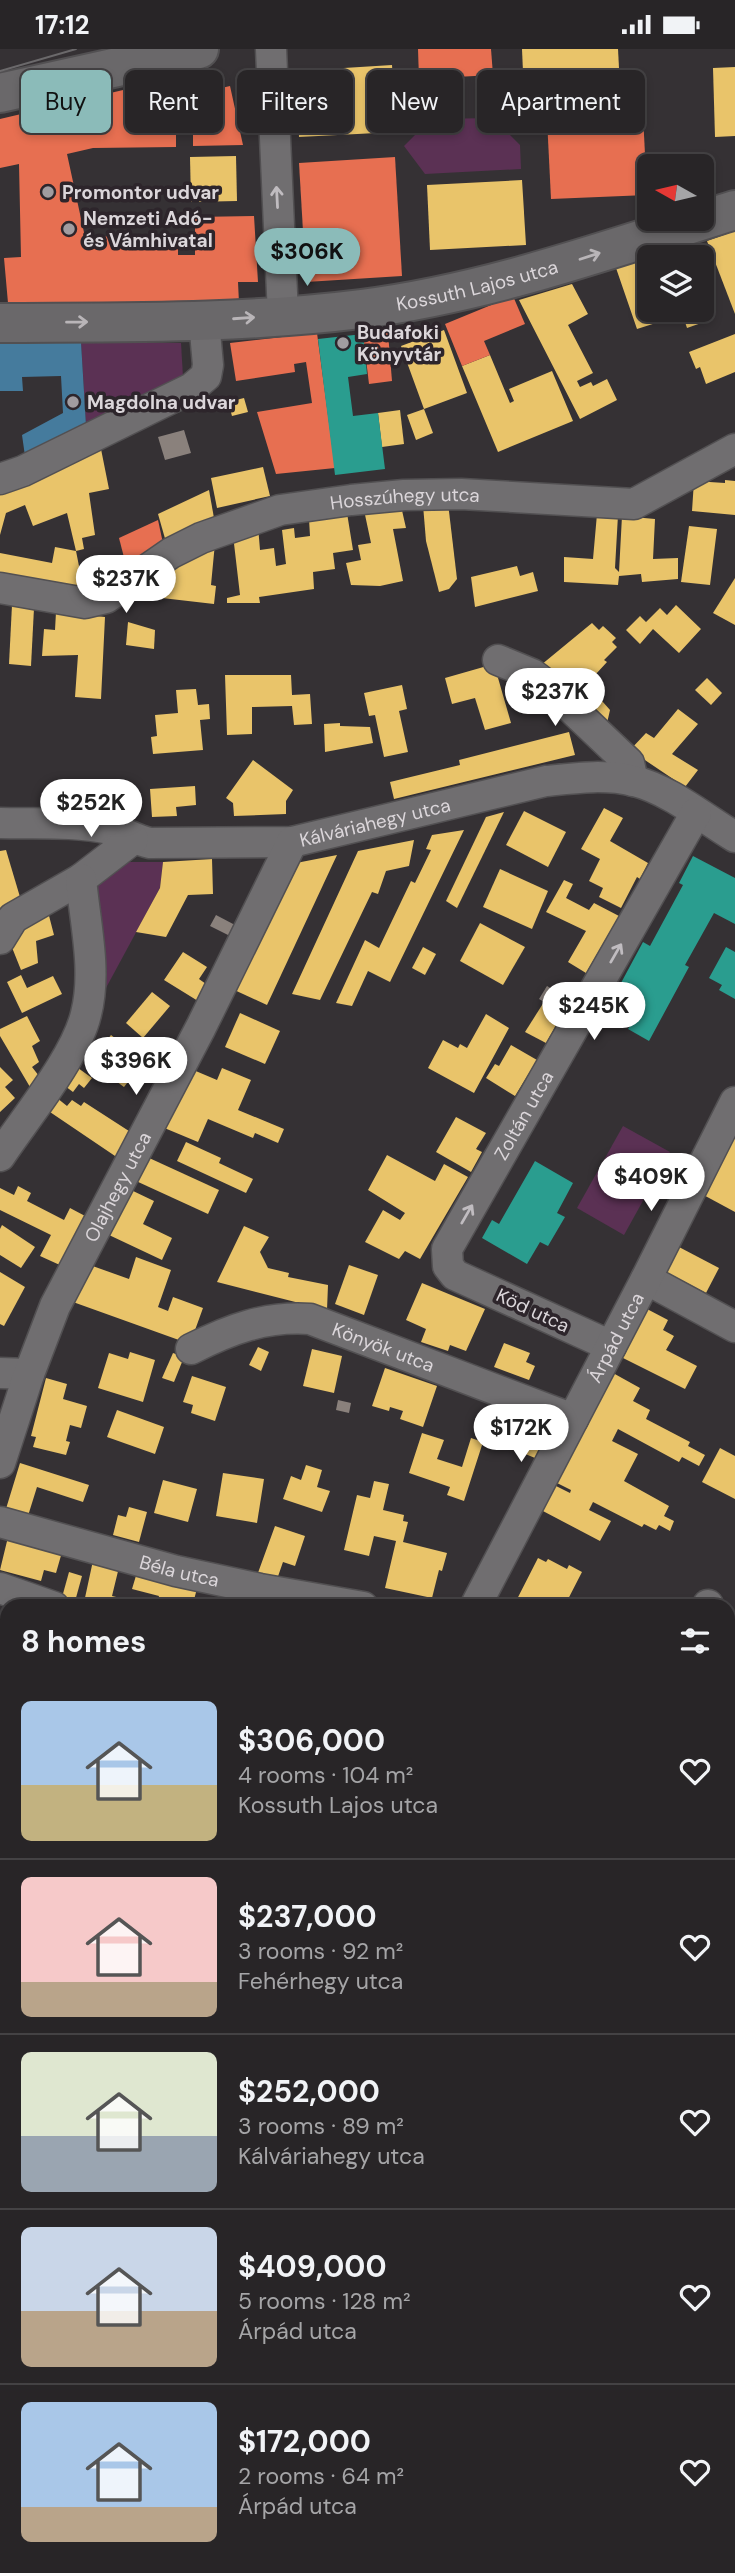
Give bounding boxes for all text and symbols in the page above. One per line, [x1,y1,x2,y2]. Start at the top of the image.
text: 17:12 [35,8,90,42]
chip: Buy [21,70,111,133]
chip: Rent [125,70,223,133]
chip: Filters [237,70,353,133]
chip: New [367,70,463,133]
chip: Apartment [477,70,645,133]
north arrow [637,154,714,231]
map controls [637,154,714,322]
place label: Promontor udvar [62,180,219,205]
marker: Promontor udvar [40,184,56,200]
one-way arrow [270,186,283,209]
place label: Nemzeti Adó- és Vámhivatal [83,206,213,253]
marker: Nemzeti Adó- és Vámhivatal [61,221,77,237]
pin: $306K [258,229,356,288]
text: $306K [270,236,344,266]
button: layers [637,245,714,322]
one-way arrow [578,248,600,261]
street label: Kossuth Lajos utca [394,254,561,317]
one-way arrow [232,311,255,324]
one-way arrow [66,315,89,329]
place label: Budafoki Könyvtár [357,320,441,367]
marker: Budafoki Könyvtár [335,335,351,351]
place label: Magdolna udvar [87,390,236,415]
marker: Magdolna udvar [65,394,81,410]
street label: Hosszúhegy utca [328,482,480,516]
pin: $237K [77,555,175,615]
text: $237K [92,563,160,593]
pin: $237K [506,669,604,728]
text: $237K [521,676,589,706]
pin: $252K [42,779,140,839]
text: $252K [56,787,126,817]
street label: Kálváriahegy utca [297,792,453,853]
one-way arrow [609,943,623,963]
pin: $245K [545,983,643,1042]
text: $245K [558,990,630,1020]
pin: $396K [87,1037,185,1097]
text: $396K [100,1045,172,1075]
street label: Zoltán utca [489,1066,559,1164]
street label: Olajhegy utca [79,1128,157,1246]
pin: $409K [602,1153,700,1213]
text: $409K [614,1161,688,1191]
one-way arrow [460,1205,474,1225]
street label: Köd utca [492,1283,573,1338]
street label: Árpád utca [582,1288,650,1387]
street label: Könyök utca [329,1317,438,1378]
pin: $172K [472,1405,570,1464]
text: $172K [490,1412,552,1442]
street label: Béla utca [137,1549,221,1593]
text: 8 homes [21,1622,146,1661]
icon: filters [676,1622,714,1660]
text: $306,000 [238,1721,385,1760]
icon: home [77,1729,161,1813]
icon: heart [676,1752,714,1790]
text: 4 rooms · 104 m² [238,1760,413,1790]
text: Kossuth Lajos utca [238,1790,438,1820]
text: $237,000 [238,1897,377,1936]
icon: home [77,1905,161,1989]
icon: heart [676,1928,714,1966]
text: 3 rooms · 92 m² [238,1936,403,1966]
text: Fehérhegy utca [238,1966,403,1996]
text: $252,000 [238,2072,380,2111]
icon: home [77,2080,161,2164]
icon: heart [676,2103,714,2141]
text: 3 rooms · 89 m² [238,2111,404,2141]
text: Kálváriahegy utca [238,2141,425,2171]
text: $409,000 [238,2247,387,2286]
icon: home [77,2255,161,2339]
icon: heart [676,2278,714,2316]
text: 5 rooms · 128 m² [238,2286,411,2316]
text: Árpád utca [238,2316,357,2346]
text: $172,000 [238,2422,371,2461]
icon: home [77,2430,161,2514]
icon: heart [676,2453,714,2491]
text: 2 rooms · 64 m² [238,2461,404,2491]
text: Árpád utca [238,2491,357,2521]

